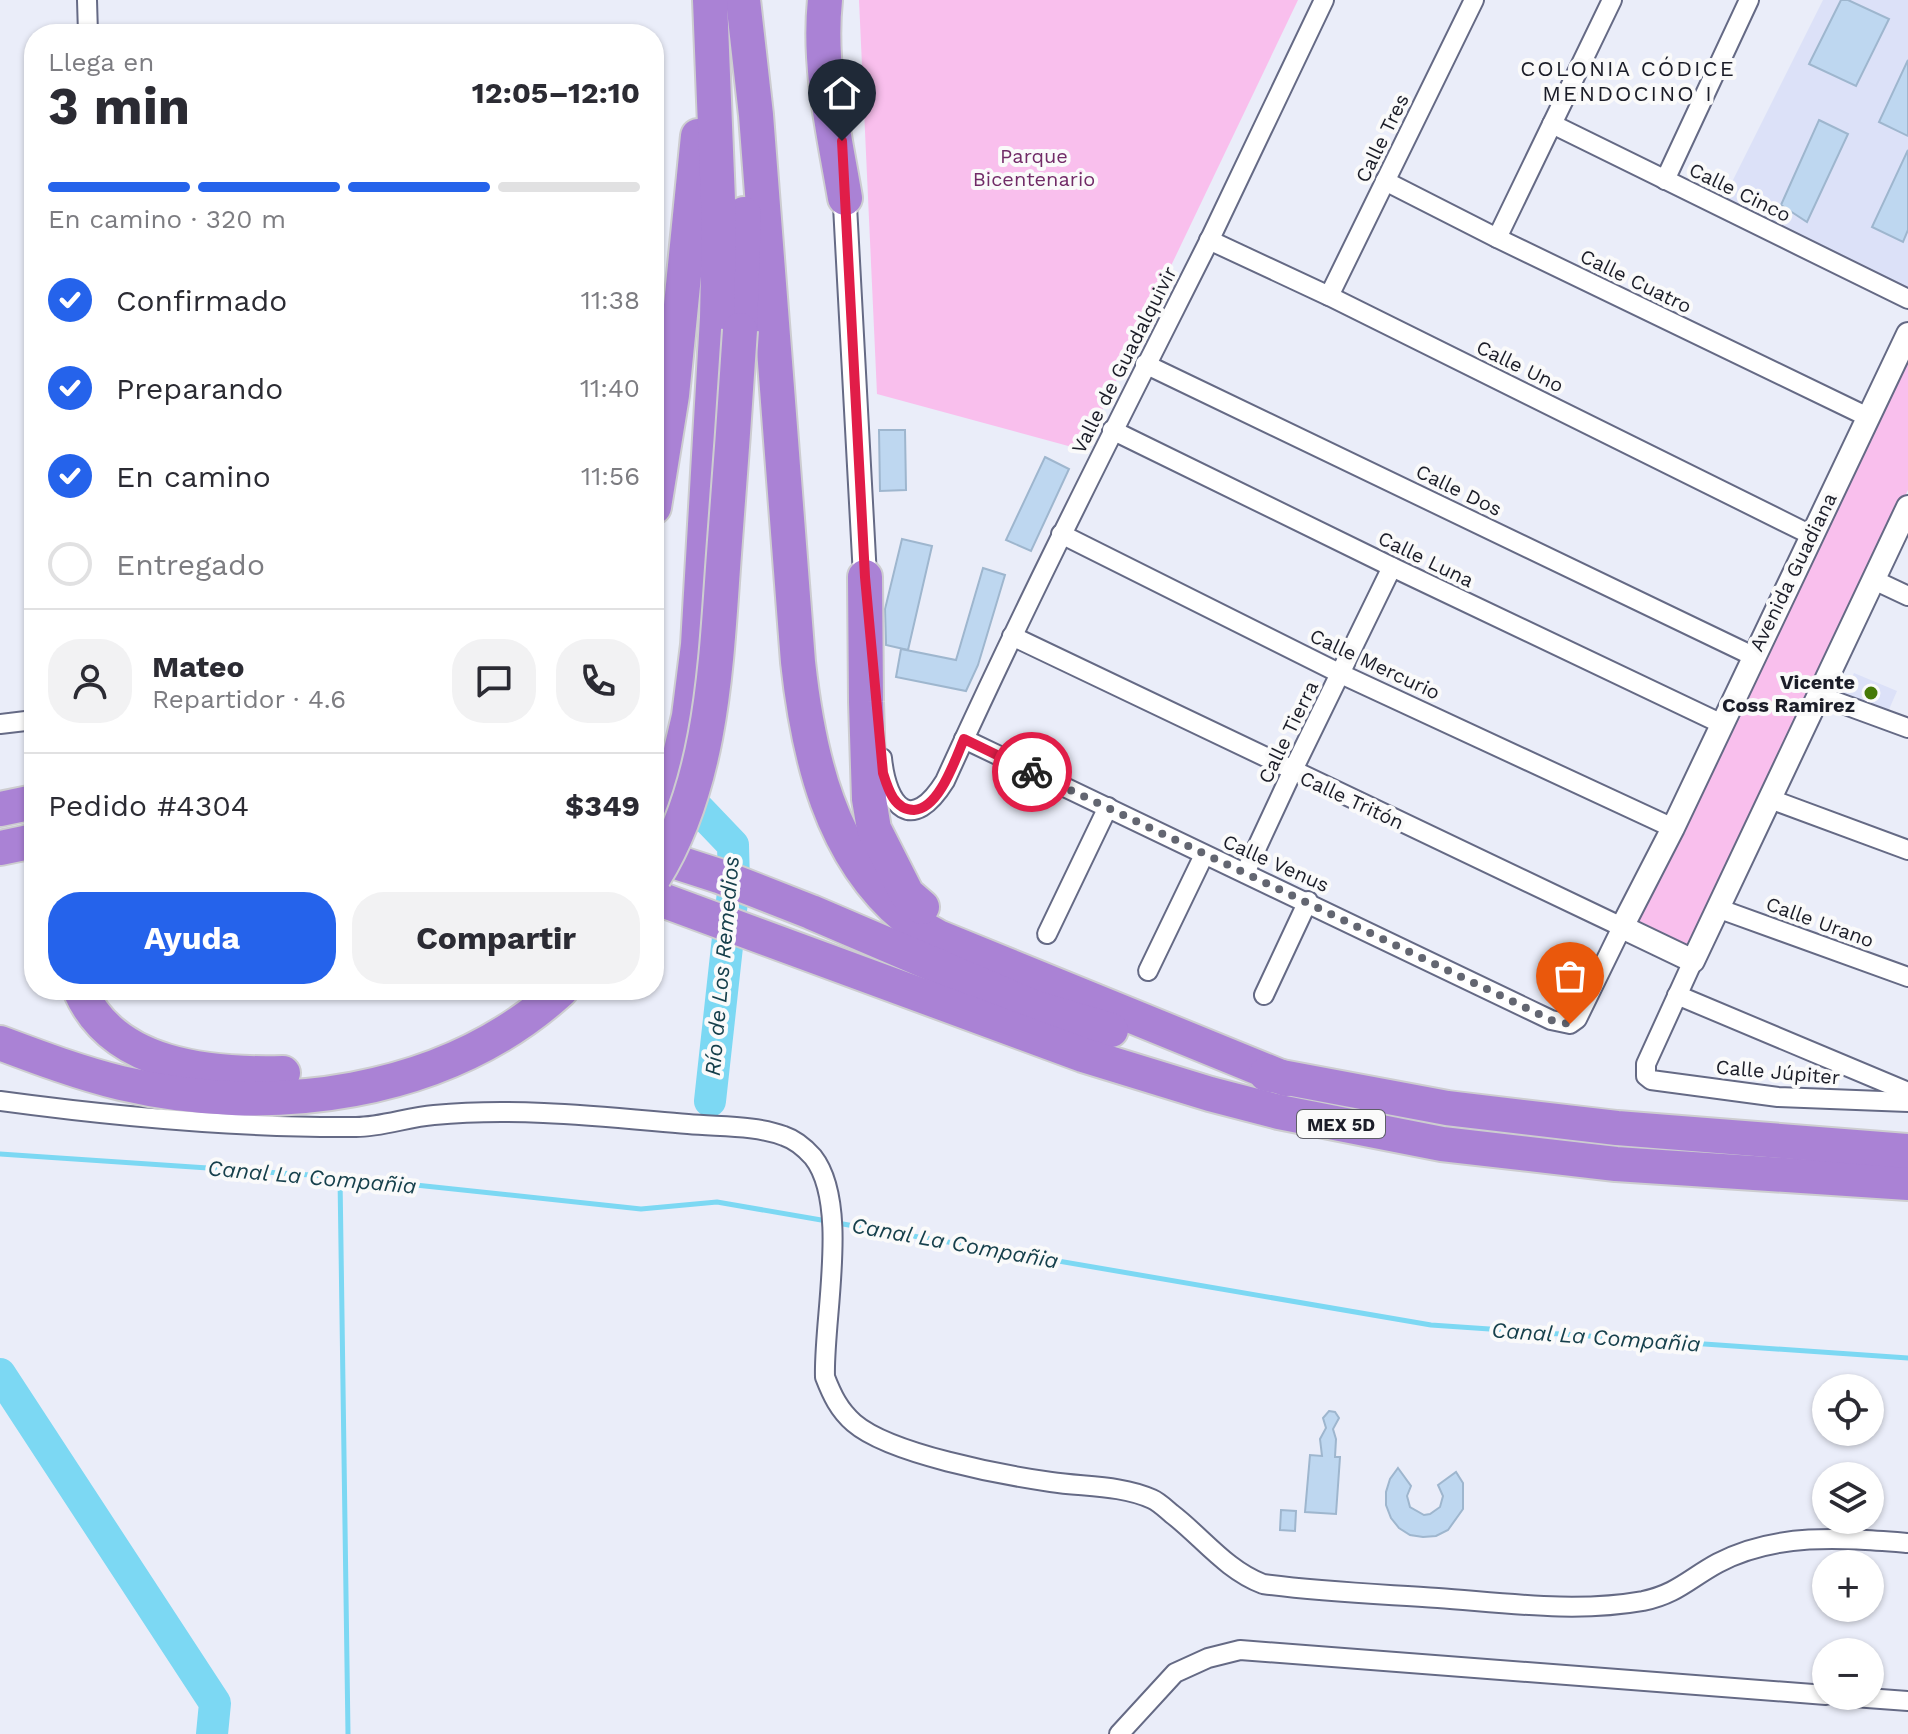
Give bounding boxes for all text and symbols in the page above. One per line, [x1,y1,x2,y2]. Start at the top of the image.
text: Llega en [48,47,154,77]
district label: COLONIA CÓDICE MENDOCINO I [1520,56,1736,106]
pin [808,59,876,141]
icon: home [820,71,864,115]
text: 12:05–12:10 [472,75,640,110]
text: 3 min [48,76,190,137]
street label: Calle Tres [1350,90,1414,186]
park label: Parque Bicentenario [973,144,1095,191]
street label: Calle Cinco [1685,157,1795,227]
text: En camino · 320 m [48,204,286,234]
street label: Calle Cuatro [1576,244,1696,318]
street label: Valle de Guadalquivir [1066,262,1182,458]
icon: check [48,278,92,322]
text: Confirmado [116,283,287,318]
text: 11:38 [581,285,640,315]
street label: Calle Uno [1472,335,1568,397]
icon: check [48,366,92,410]
text: Preparando [116,371,283,406]
text: 11:40 [580,373,640,403]
icon: check [48,454,92,498]
text: En camino [116,459,271,494]
street label: Calle Dos [1412,459,1506,521]
text: 11:56 [581,461,640,491]
street label: Avenida Guadiana [1744,489,1842,655]
street label: Calle Luna [1374,526,1478,592]
text: Entregado [116,547,265,582]
street label: Calle Mercurio [1306,623,1444,705]
button: person [48,639,132,723]
button: chat [452,639,536,723]
button: phone [556,639,640,723]
text: Mateo [152,649,244,684]
place label: Vicente Coss Ramirez [1722,670,1855,717]
street label: Calle Tierra [1253,677,1323,787]
text: Repartidor · 4.6 [152,684,346,714]
marker: Vicente Coss Ramirez [1862,684,1880,702]
courier [992,732,1072,812]
icon: bike [1010,750,1054,794]
street label: Calle Tritón [1296,765,1408,835]
text: Pedido #4304 [48,788,249,823]
text: $349 [565,788,640,823]
street label: Calle Venus [1219,829,1333,897]
water label: Río de Los Remedios [700,855,744,1077]
street label: Calle Urano [1763,891,1877,953]
button: Ayuda [48,892,336,984]
button: Compartir [352,892,640,984]
pin [1536,942,1604,1024]
icon: bag [1548,954,1592,998]
street label: Calle Júpiter [1715,1055,1841,1089]
road number: MEX 5D [1297,1110,1385,1138]
water label: Canal La Compañia [207,1155,417,1199]
water label: Canal La Compañia [850,1213,1060,1273]
water label: Canal La Compañia [1491,1317,1701,1357]
map controls [1812,1374,1884,1710]
button: locate [1812,1374,1884,1446]
button: layers [1812,1462,1884,1534]
button: + [1812,1550,1884,1622]
button: − [1812,1638,1884,1710]

